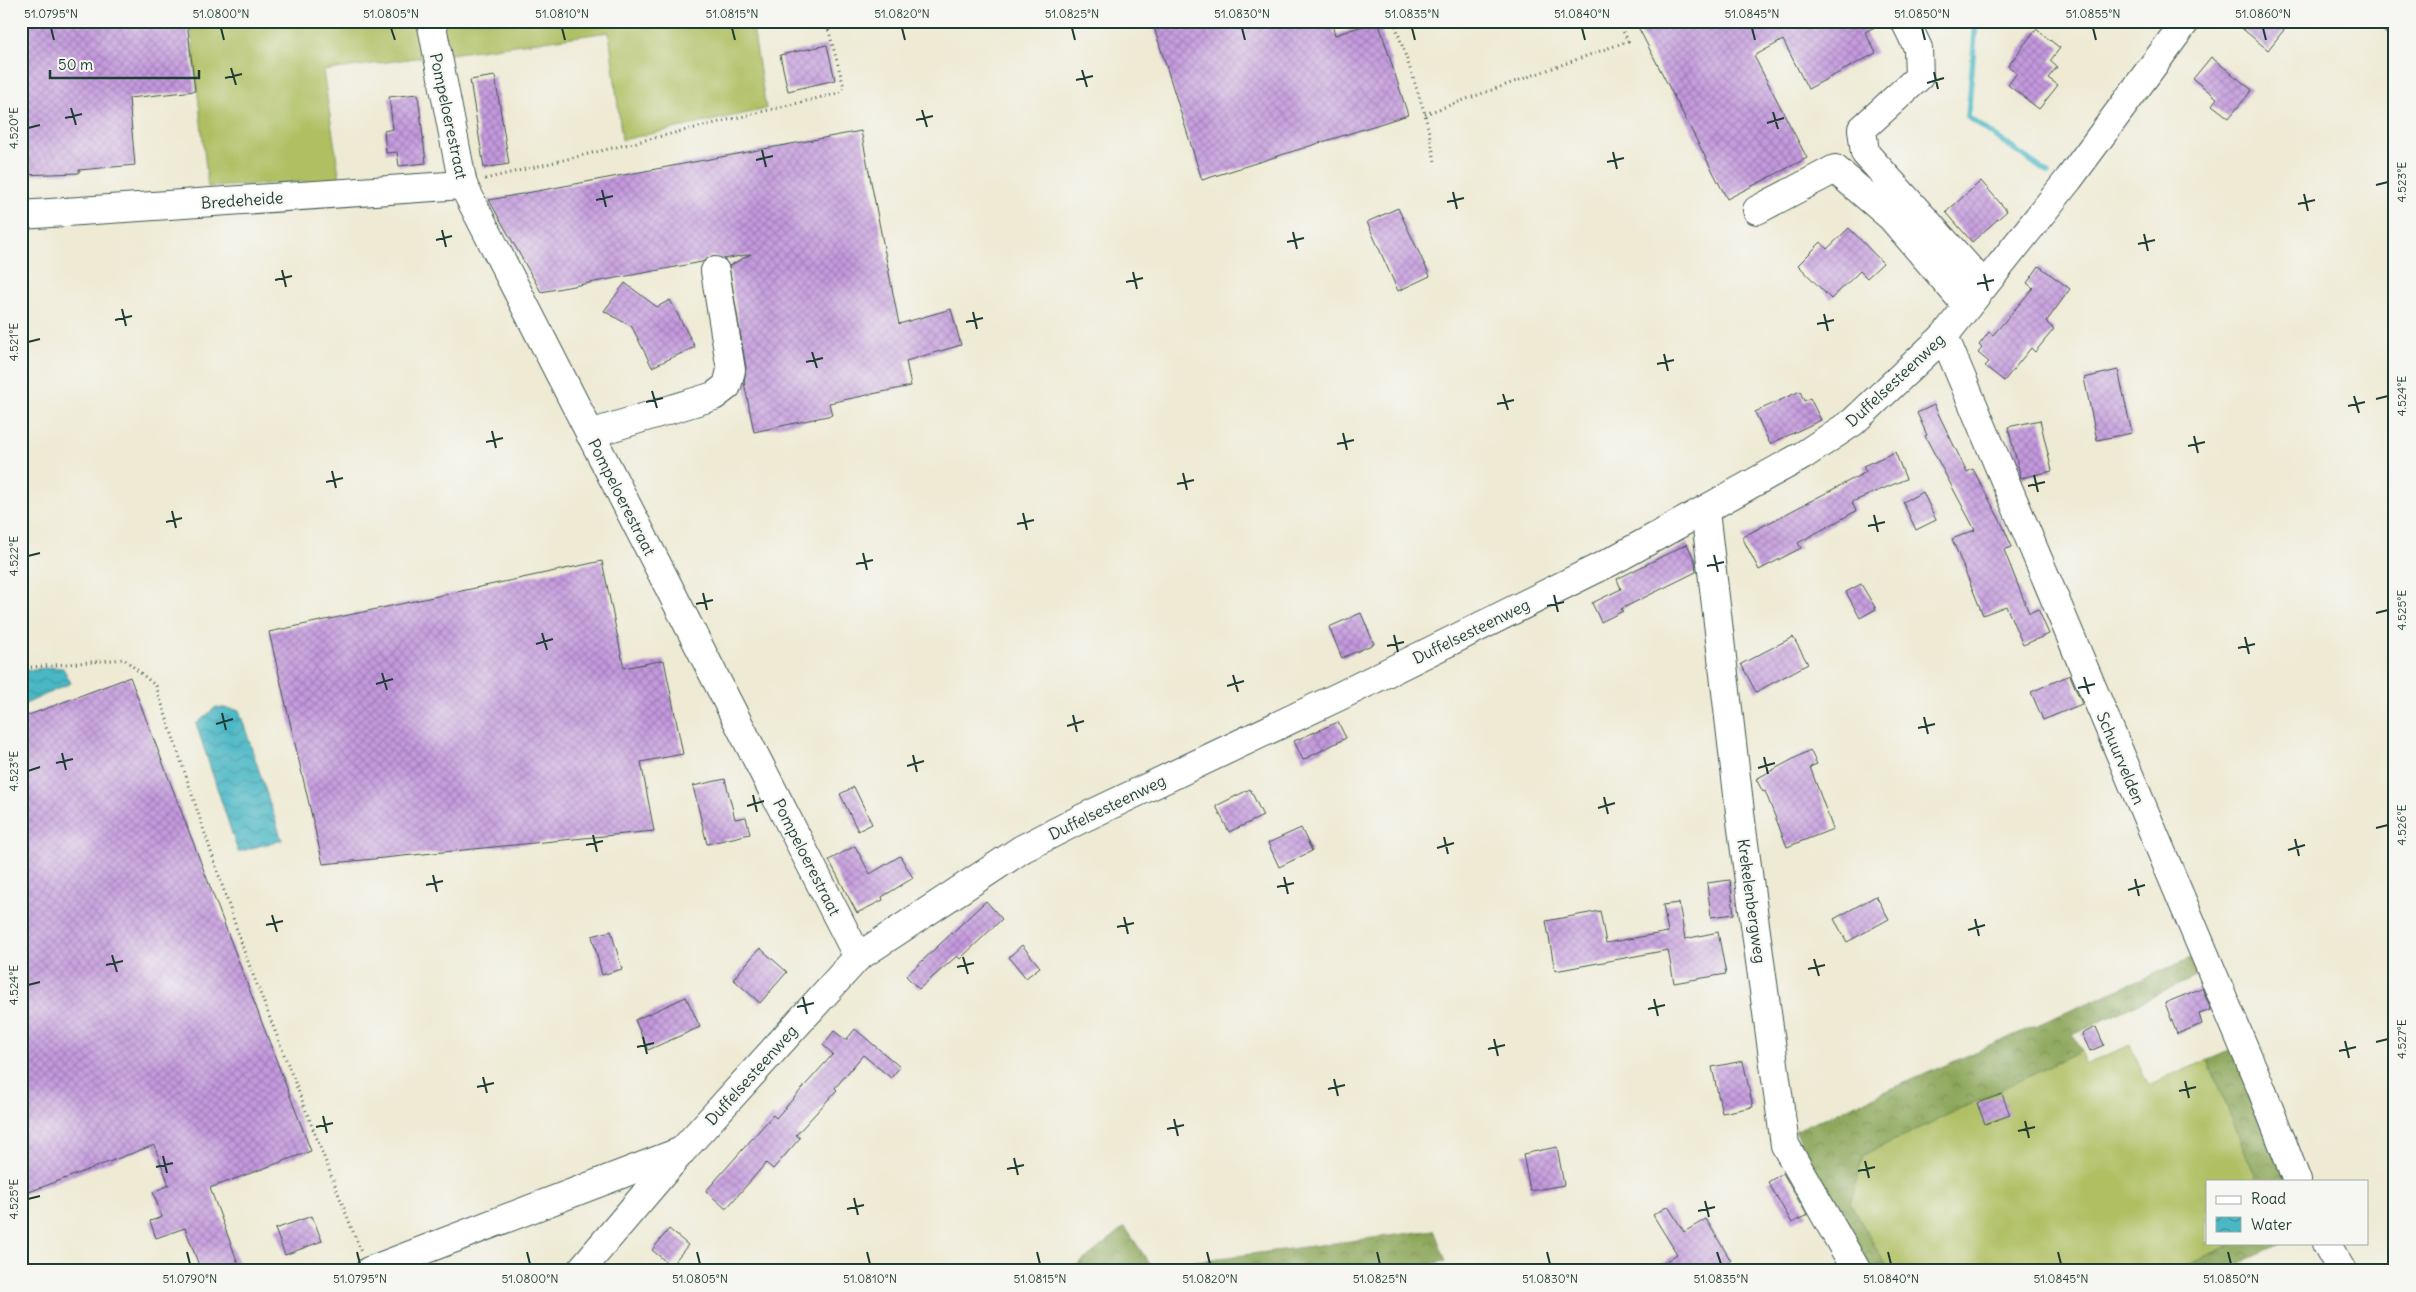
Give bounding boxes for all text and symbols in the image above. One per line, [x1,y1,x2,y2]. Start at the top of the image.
text: 51.0795°N [24,6,78,21]
text: 51.0800°N [192,6,250,21]
text: 51.0805°N [363,6,419,21]
text: 51.0810°N [535,6,589,21]
text: 51.0815°N [706,6,758,21]
text: 51.0820°N [874,6,930,21]
text: 51.0825°N [1045,6,1099,21]
text: 51.0830°N [1214,6,1270,21]
text: 51.0835°N [1385,6,1439,21]
text: 51.0840°N [1554,6,1610,21]
text: 51.0845°N [1724,6,1780,21]
text: 51.0850°N [1894,6,1950,21]
text: 51.0855°N [2065,6,2121,21]
text: 51.0860°N [2235,6,2291,21]
scale bar [50,48,199,80]
street label: Pompeloerestraat [426,51,472,182]
text: 50 m [58,55,93,74]
text: 4.520°E [6,107,21,149]
text: 4.523°E [2394,162,2409,202]
street label: Bredeheide [200,187,284,213]
text: 4.521°E [6,323,21,361]
street label: Duffelsesteenweg [1841,329,1949,431]
text: 4.524°E [2394,376,2409,416]
street label: Pompeloerestraat [584,435,660,559]
text: 4.522°E [6,536,21,576]
text: 4.525°E [2394,590,2409,630]
street label: Duffelsesteenweg [1409,594,1533,668]
street label: Schuurvelden [2093,709,2149,807]
text: 4.523°E [6,751,21,791]
street label: Duffelsesteenweg [1045,770,1169,844]
street label: Pompeloerestraat [769,795,845,919]
text: 4.526°E [2394,805,2409,845]
street label: Krekelenbergweg [1733,837,1771,965]
text: 4.524°E [6,965,21,1005]
text: 4.527°E [2394,1019,2409,1059]
street label: Duffelsesteenweg [701,1021,801,1129]
text: 4.525°E [6,1179,21,1219]
legend [2206,1180,2368,1244]
text: Road [2251,1189,2286,1208]
text: Water [2251,1215,2292,1234]
text: 51.0790°N [163,1271,217,1286]
text: 51.0795°N [333,1271,387,1286]
text: 51.0800°N [501,1271,559,1286]
text: 51.0805°N [672,1271,728,1286]
text: 51.0810°N [843,1271,897,1286]
text: 51.0815°N [1014,1271,1066,1286]
text: 51.0820°N [1182,1271,1238,1286]
text: 51.0825°N [1353,1271,1407,1286]
text: 51.0830°N [1522,1271,1578,1286]
text: 51.0835°N [1694,1271,1748,1286]
text: 51.0840°N [1863,1271,1919,1286]
text: 51.0845°N [2033,1271,2089,1286]
text: 51.0850°N [2203,1271,2259,1286]

